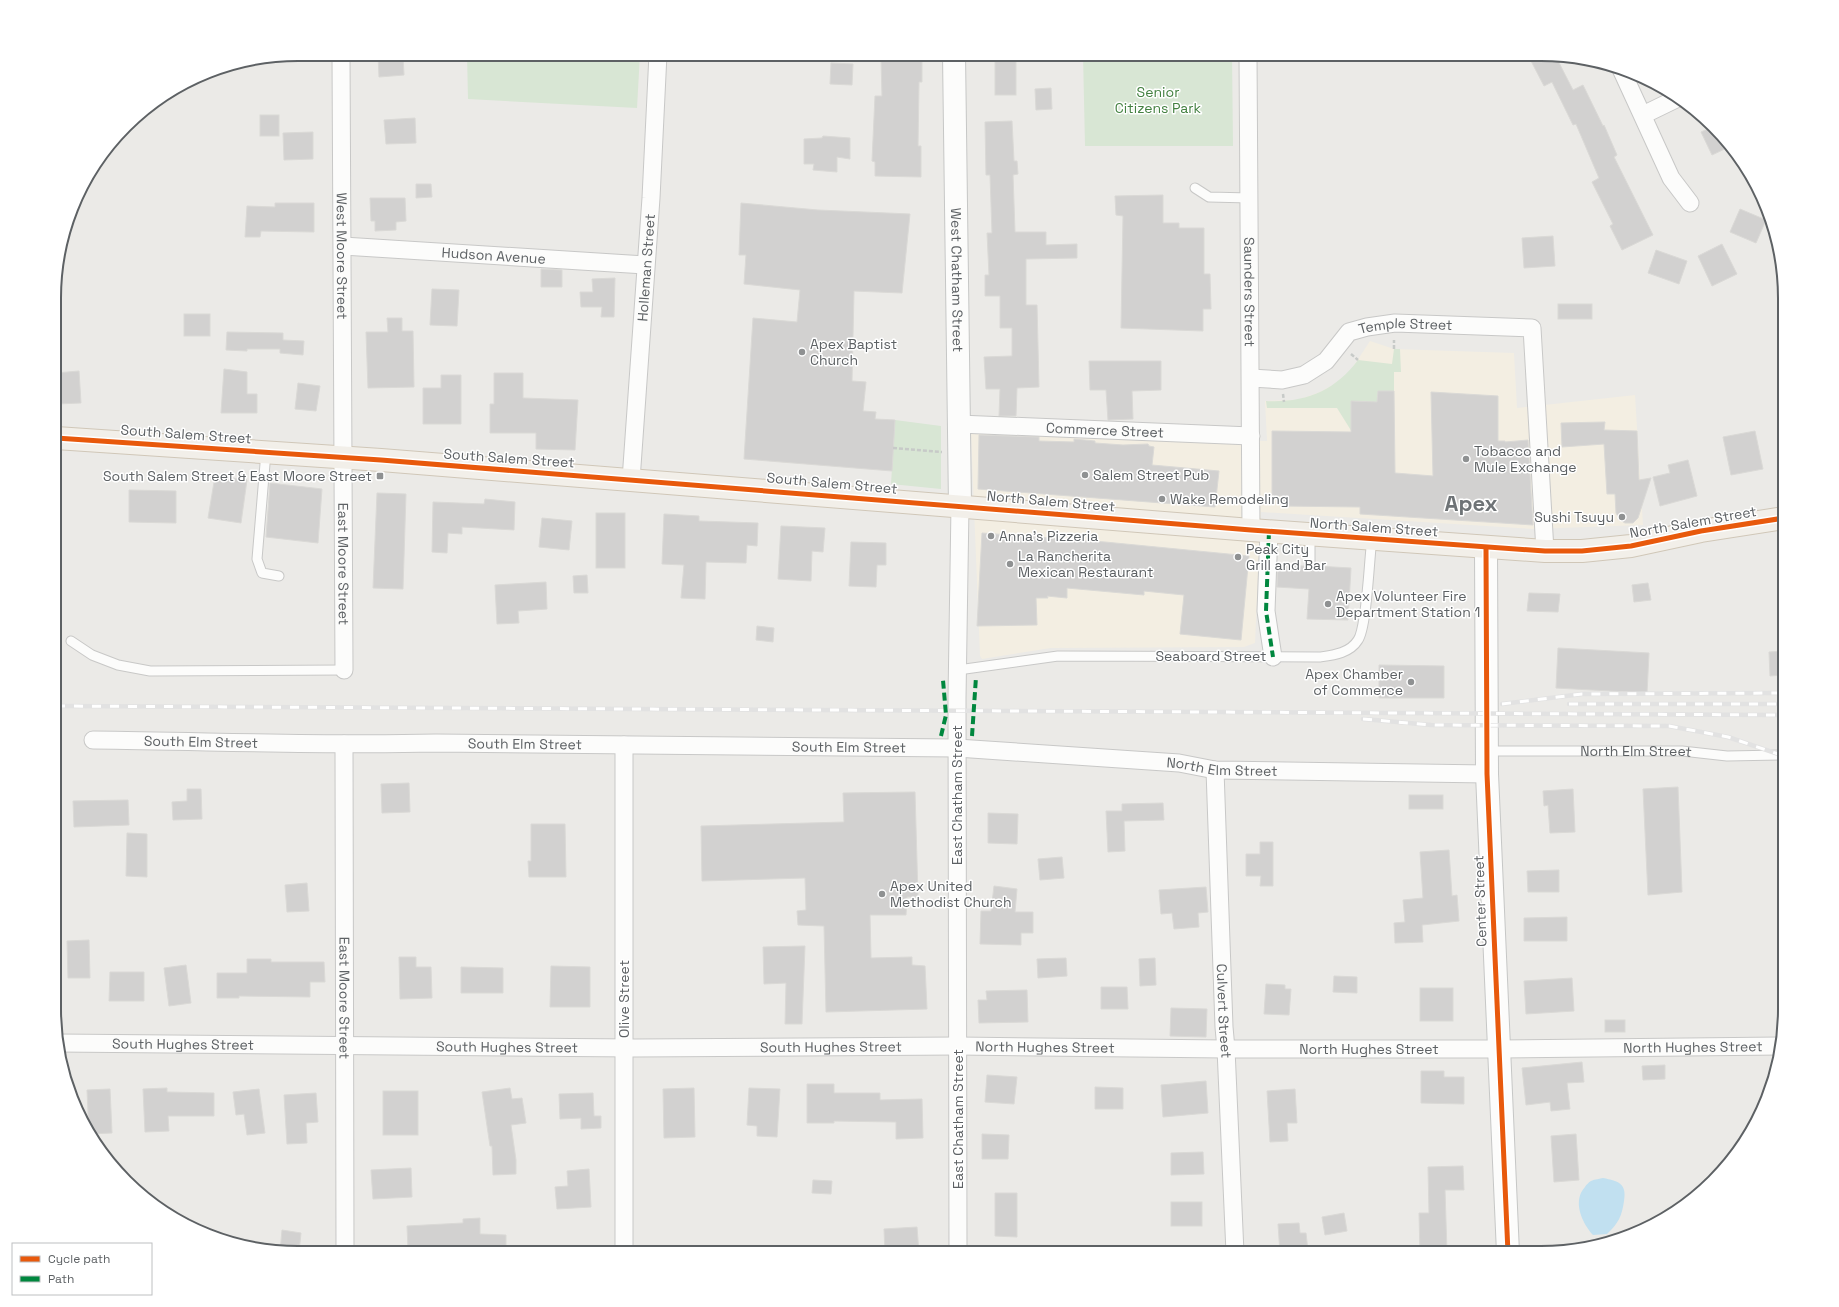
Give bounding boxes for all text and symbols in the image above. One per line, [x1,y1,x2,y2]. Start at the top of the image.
park label: Senior Citizens Park [1115,83,1202,117]
street label: West Moore Street [333,193,351,319]
street label: West Chatham Street [947,208,967,352]
street label: Holleman Street [633,213,659,322]
street label: Saunders Street [1240,237,1259,347]
street label: Hudson Avenue [441,243,546,268]
street label: Temple Street [1356,314,1453,338]
place label: Apex Baptist Church [810,335,897,369]
marker: Apex Baptist Church [797,347,807,357]
street label: Commerce Street [1045,419,1164,441]
street label: South Salem Street [120,420,252,448]
place label: Tobacco and Mule Exchange [1474,442,1577,476]
street label: South Salem Street [443,444,575,472]
marker: Tobacco and Mule Exchange [1461,454,1471,464]
place label: Salem Street Pub [1093,466,1209,484]
place label: South Salem Street & East Moore Street [103,467,372,485]
street label: South Salem Street [766,468,898,498]
marker: Salem Street Pub [1080,470,1090,480]
marker: South Salem Street & East Moore Street [375,471,385,481]
street label: North Salem Street [986,486,1116,516]
district label: Apex [1445,489,1498,517]
place label: Wake Remodeling [1170,490,1289,508]
marker: Wake Remodeling [1157,494,1167,504]
street label: North Salem Street [1628,502,1758,542]
street label: East Moore Street [334,503,353,625]
place label: Sushi Tsuyu [1534,508,1614,526]
marker: Sushi Tsuyu [1617,512,1627,522]
street label: North Salem Street [1309,514,1439,540]
place label: Anna's Pizzeria [999,527,1098,545]
marker: Anna's Pizzeria [986,531,996,541]
place label: Peak City Grill and Bar [1246,540,1326,574]
place label: La Rancherita Mexican Restaurant [1018,547,1153,581]
marker: Peak City Grill and Bar [1233,552,1243,562]
marker: La Rancherita Mexican Restaurant [1005,559,1015,569]
place label: Apex Volunteer Fire Department Station 1 [1336,587,1480,621]
marker: Apex Volunteer Fire Department Station 1 [1323,599,1333,609]
street label: Seaboard Street [1155,647,1267,665]
place label: Apex Chamber of Commerce [1305,665,1403,699]
marker: Apex Chamber of Commerce [1406,677,1416,687]
street label: East Chatham Street [948,725,966,865]
street label: South Elm Street [144,732,258,752]
street label: South Elm Street [468,734,582,753]
street label: South Elm Street [792,737,906,757]
street label: North Elm Street [1580,742,1693,761]
street label: North Elm Street [1166,753,1278,780]
street label: Center Street [1469,855,1491,947]
place label: Apex United Methodist Church [890,877,1012,911]
marker: Apex United Methodist Church [877,889,887,899]
street label: East Moore Street [335,937,354,1059]
street label: Olive Street [615,960,633,1038]
street label: Culvert Street [1213,963,1235,1059]
street label: South Hughes Street [112,1034,254,1054]
street label: South Hughes Street [436,1037,578,1057]
street label: South Hughes Street [760,1037,902,1056]
street label: North Hughes Street [975,1037,1115,1057]
street label: North Hughes Street [1623,1037,1763,1057]
street label: North Hughes Street [1299,1040,1439,1058]
street label: East Chatham Street [949,1049,967,1189]
legend [12,1243,152,1295]
text: Cycle path [48,1251,110,1267]
text: Path [48,1271,74,1287]

